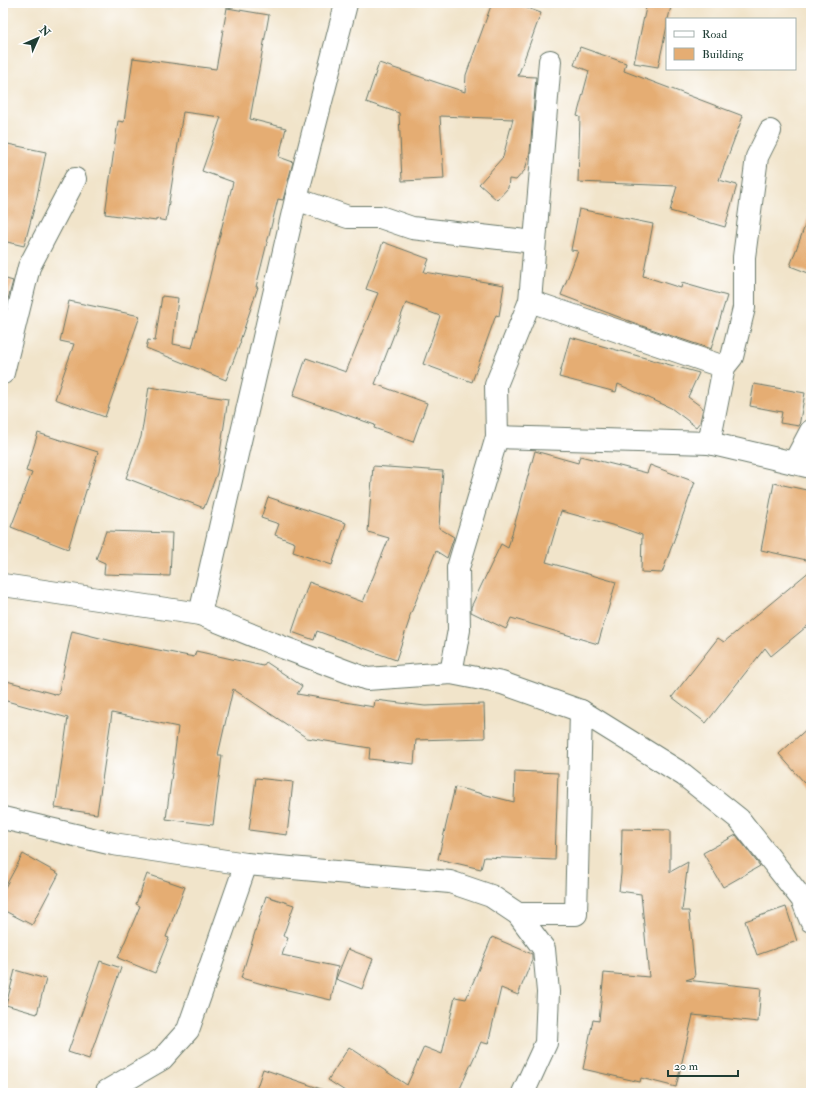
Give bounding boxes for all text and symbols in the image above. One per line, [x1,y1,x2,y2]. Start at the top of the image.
north arrow [18,18,58,58]
legend [666,18,796,70]
text: N [36,22,54,40]
text: Road [702,27,727,42]
text: Building [702,47,745,62]
scale bar [668,1052,738,1078]
text: 20 m [674,1059,699,1074]

